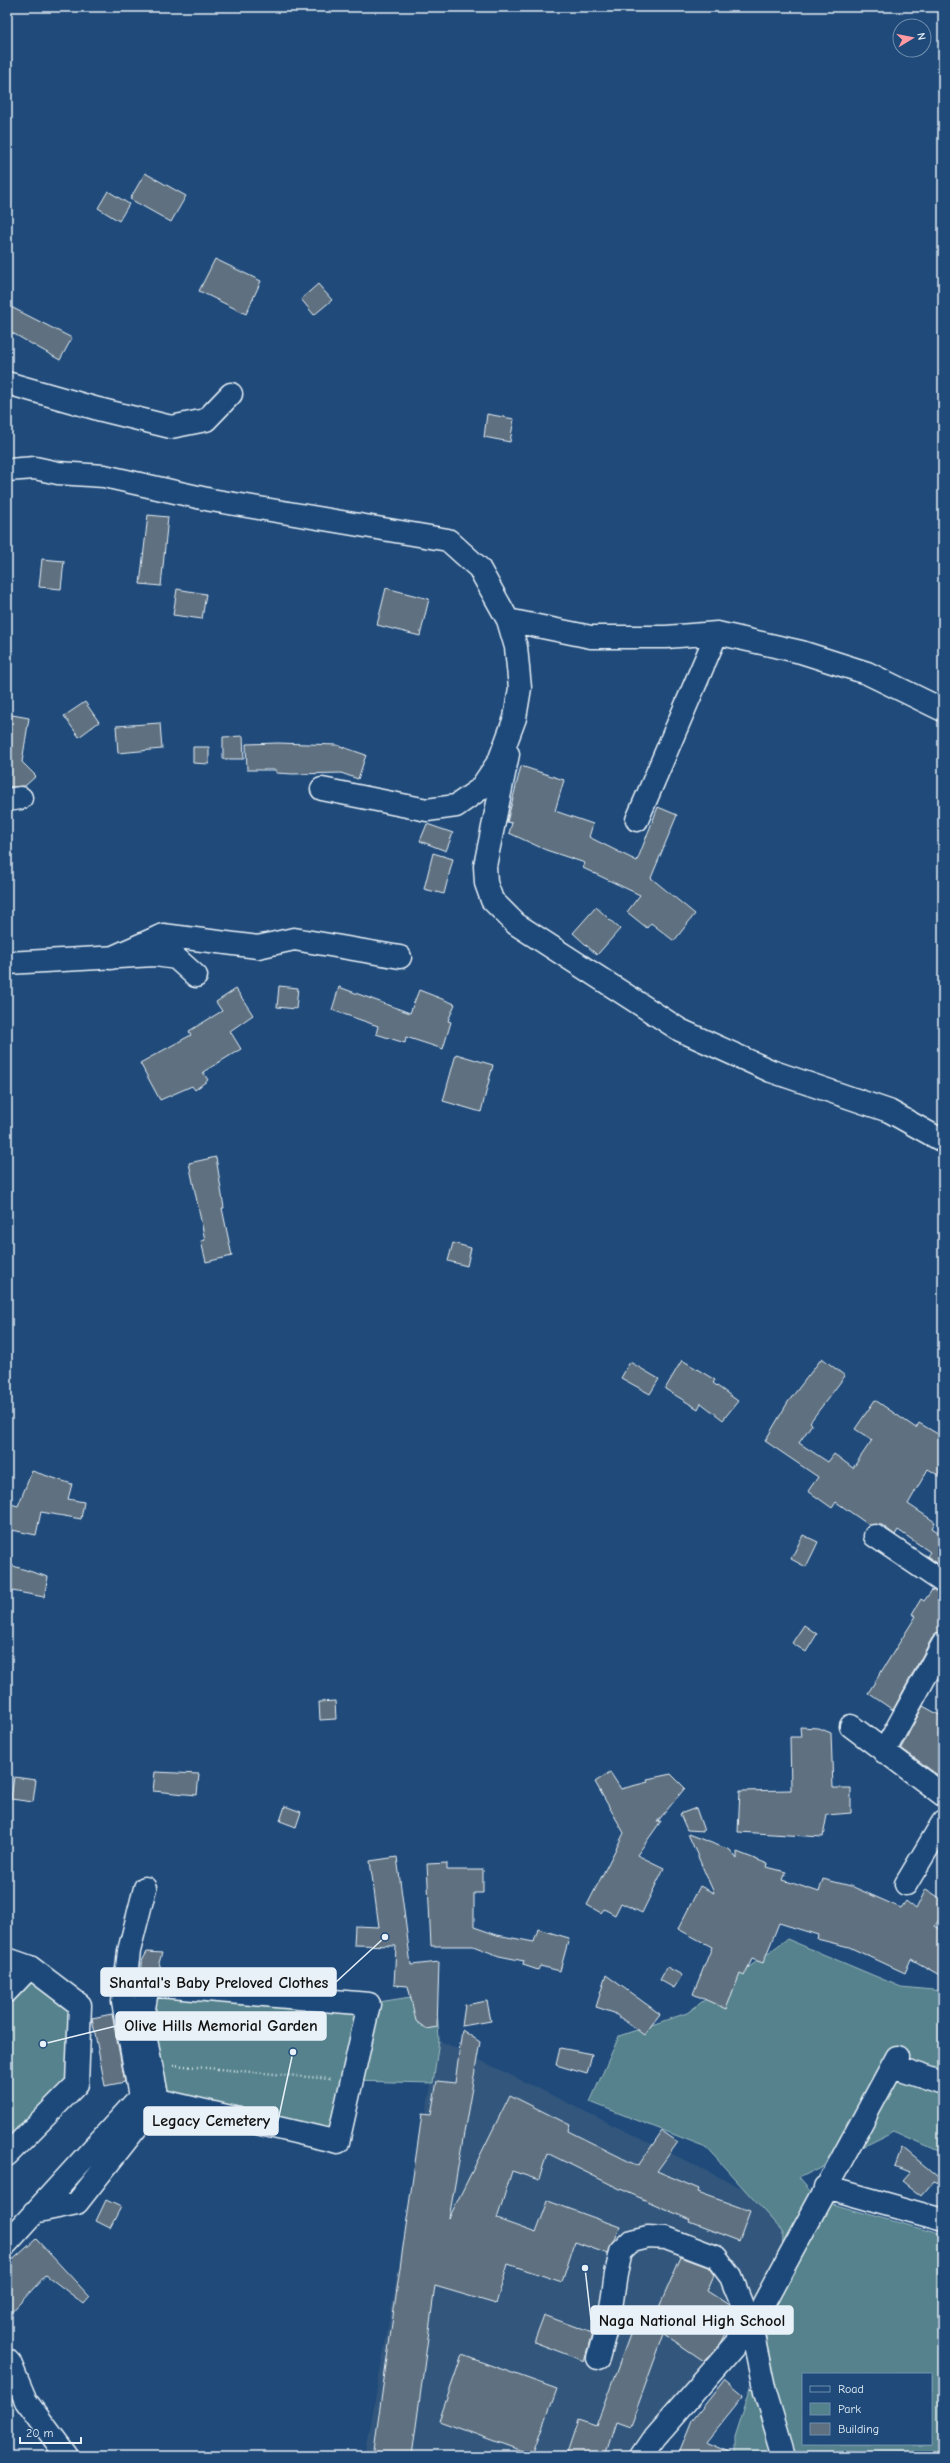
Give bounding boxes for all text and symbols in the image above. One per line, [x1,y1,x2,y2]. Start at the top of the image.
north arrow [892,18,932,58]
text: N [914,32,928,41]
callout: Shantal's Baby Preloved Clothes [101,1968,336,1996]
text: Shantal's Baby Preloved Clothes [110,1974,329,1992]
callout: Olive Hills Memorial Garden [116,2012,326,2040]
text: Olive Hills Memorial Garden [124,2017,318,2035]
callout: Legacy Cemetery [144,2107,278,2135]
text: Legacy Cemetery [152,2112,271,2130]
callout: Naga National High School [591,2306,793,2334]
text: Naga National High School [599,2312,785,2330]
legend [802,2373,932,2445]
text: Road [838,2382,864,2396]
text: Park [838,2402,861,2416]
scale bar [20,2419,81,2445]
text: Building [838,2422,879,2436]
text: 20 m [26,2426,54,2440]

